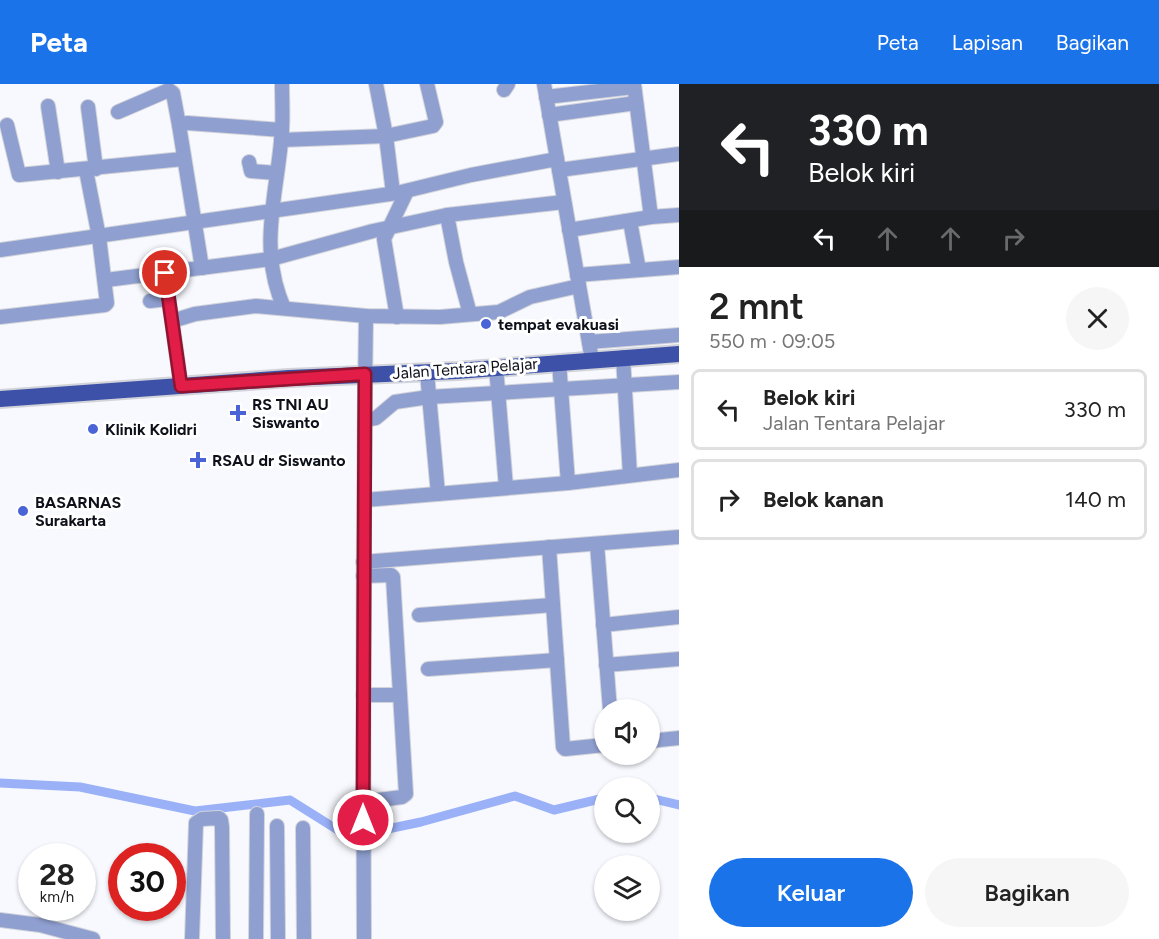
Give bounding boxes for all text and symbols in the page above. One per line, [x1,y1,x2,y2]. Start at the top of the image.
text: Peta [30,25,88,59]
text: Peta [877,30,919,55]
text: Lapisan [952,30,1023,55]
text: Bagikan [1056,30,1129,55]
text: 330 m [808,105,929,156]
icon: left [709,108,787,186]
text: Belok kiri [808,156,915,189]
icon: left [808,222,841,255]
icon: ahead [871,222,904,255]
icon: ahead [934,222,967,255]
icon: right [997,222,1030,255]
pin [139,247,190,298]
icon: arrive [148,256,181,289]
text: 2 mnt [709,285,804,328]
button: close [1066,287,1129,350]
place label: tempat evakuasi [498,315,619,334]
marker: tempat evakuasi [479,317,493,331]
text: 550 m · 09:05 [709,329,835,353]
street label: Jalan Tentara Pelajar [392,354,539,383]
text: Belok kiri [763,384,856,411]
icon: left [712,393,745,426]
place label: RS TNI AU Siswanto [252,395,329,432]
text: 330 m [1064,396,1126,423]
marker: RS TNI AU Siswanto [229,404,247,422]
text: Jalan Tentara Pelajar [763,411,945,435]
place label: Klinik Kolidri [105,420,197,439]
marker: Klinik Kolidri [86,422,100,436]
marker: RSAU dr Siswanto [189,451,207,469]
place label: RSAU dr Siswanto [212,451,346,470]
icon: right [712,483,745,516]
text: Belok kanan [763,486,884,513]
text: 140 m [1065,486,1126,513]
place label: BASARNAS Surakarta [35,493,121,530]
marker: BASARNAS Surakarta [16,504,30,518]
map controls [594,699,660,921]
button: sound [594,699,660,765]
button: search [594,777,660,843]
position arrow [331,788,395,852]
speed limit sign: 30 [108,843,186,921]
button: layers [594,855,660,921]
text: 28 [39,856,75,893]
button: Keluar [709,858,913,927]
button: Bagikan [925,858,1129,927]
text: km/h [40,888,74,906]

